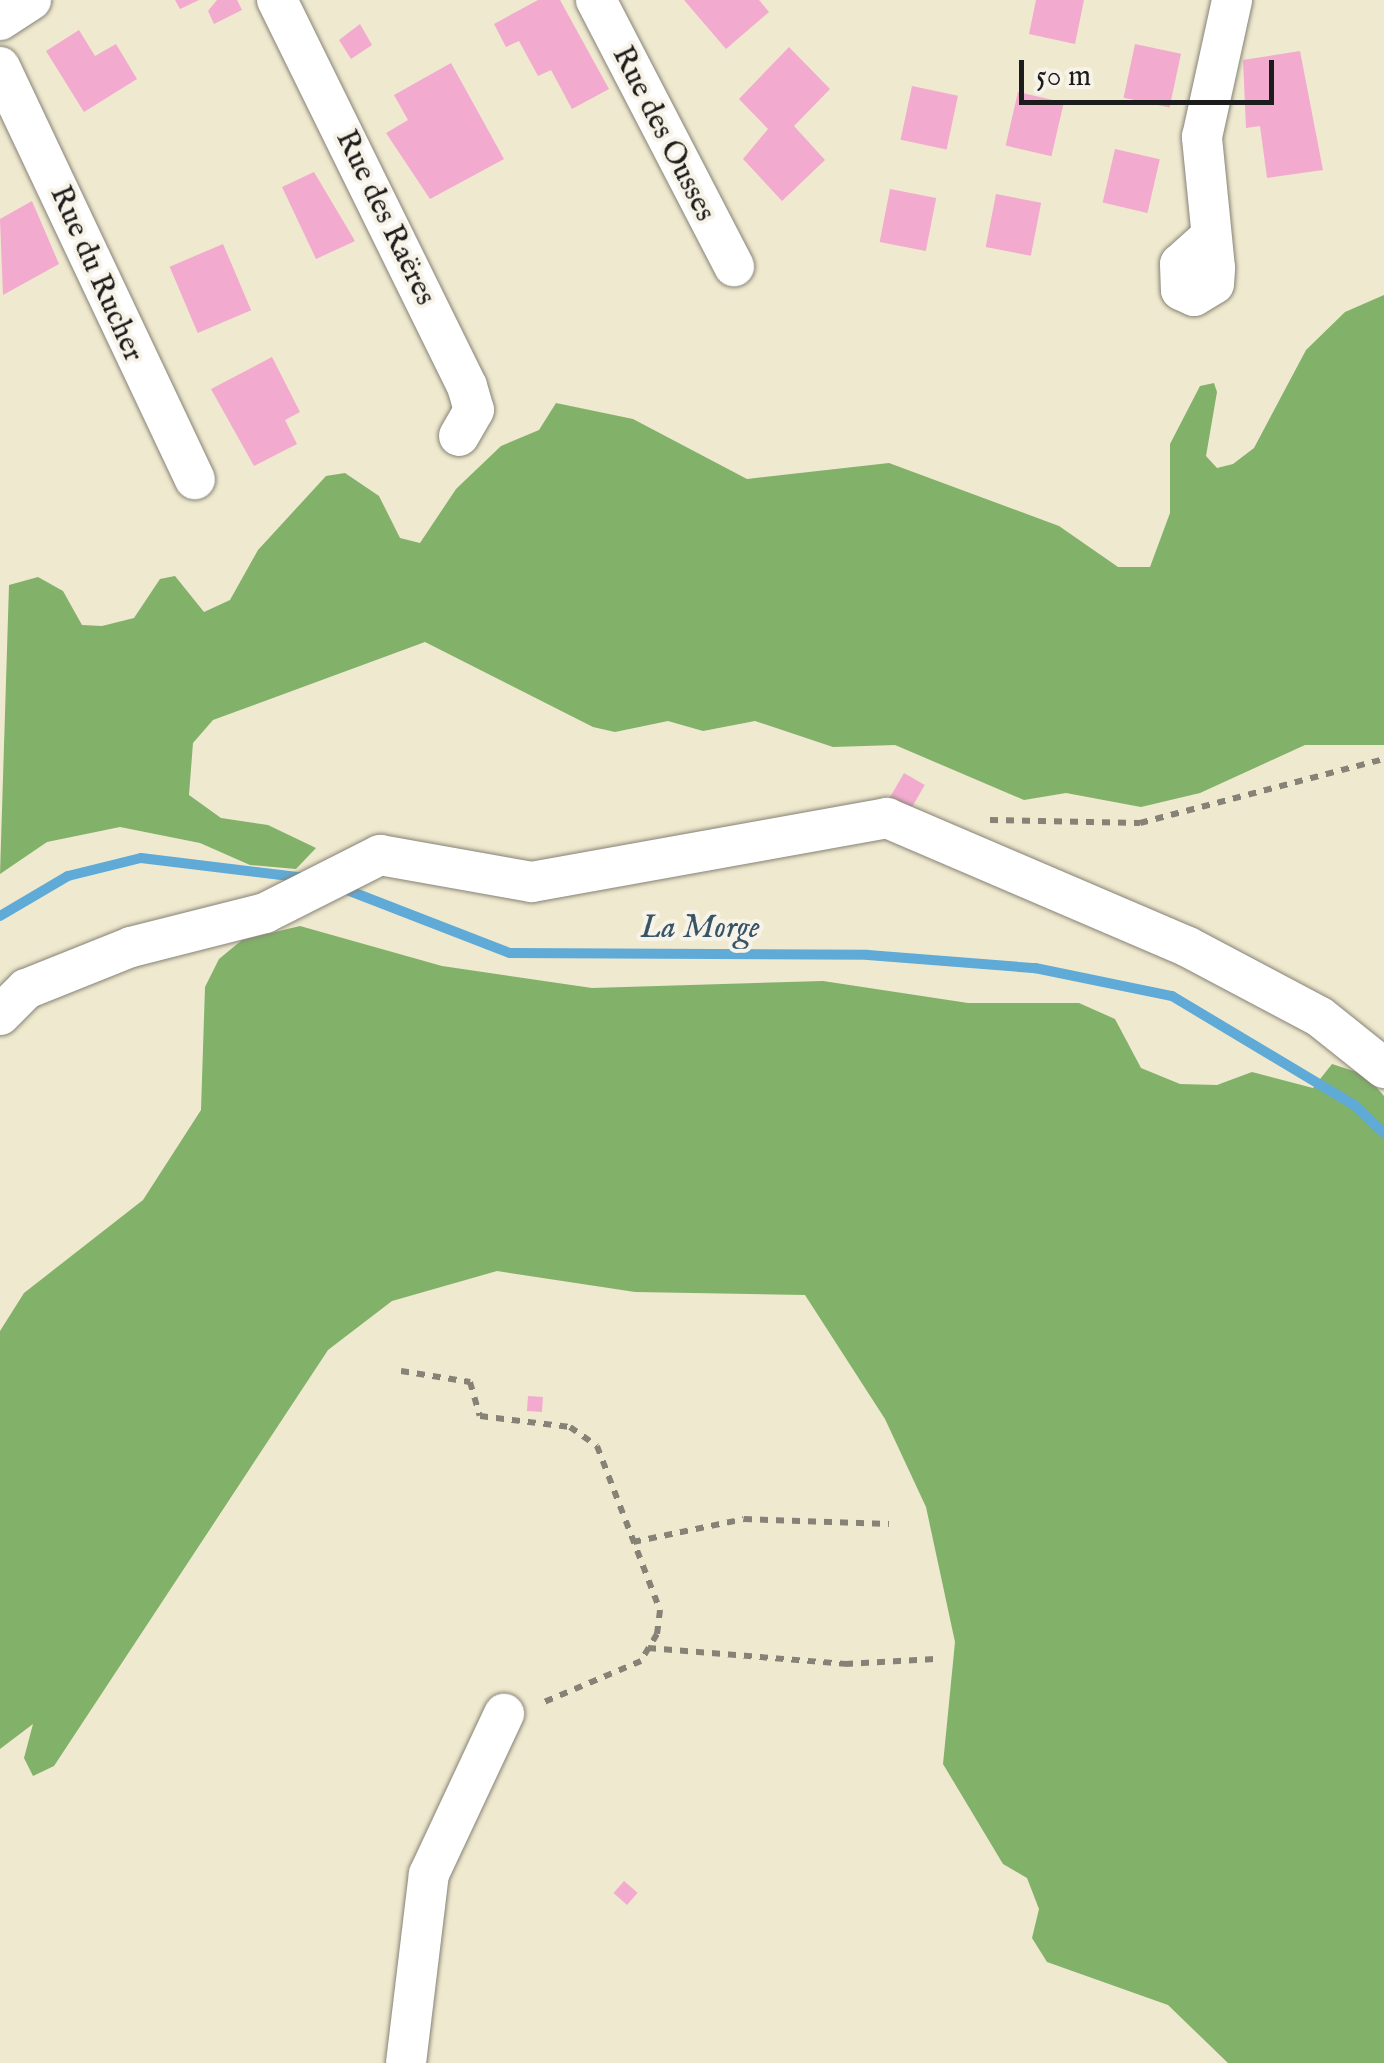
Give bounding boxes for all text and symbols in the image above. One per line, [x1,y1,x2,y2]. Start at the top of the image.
scale bar [1024,40,1279,102]
street label: Rue des Ousses [604,41,722,227]
text: 50 m [1036,58,1091,96]
street label: Rue des Raëres [327,125,443,311]
street label: Rue du Rucher [41,181,151,367]
water label: La Morge [640,910,760,948]

